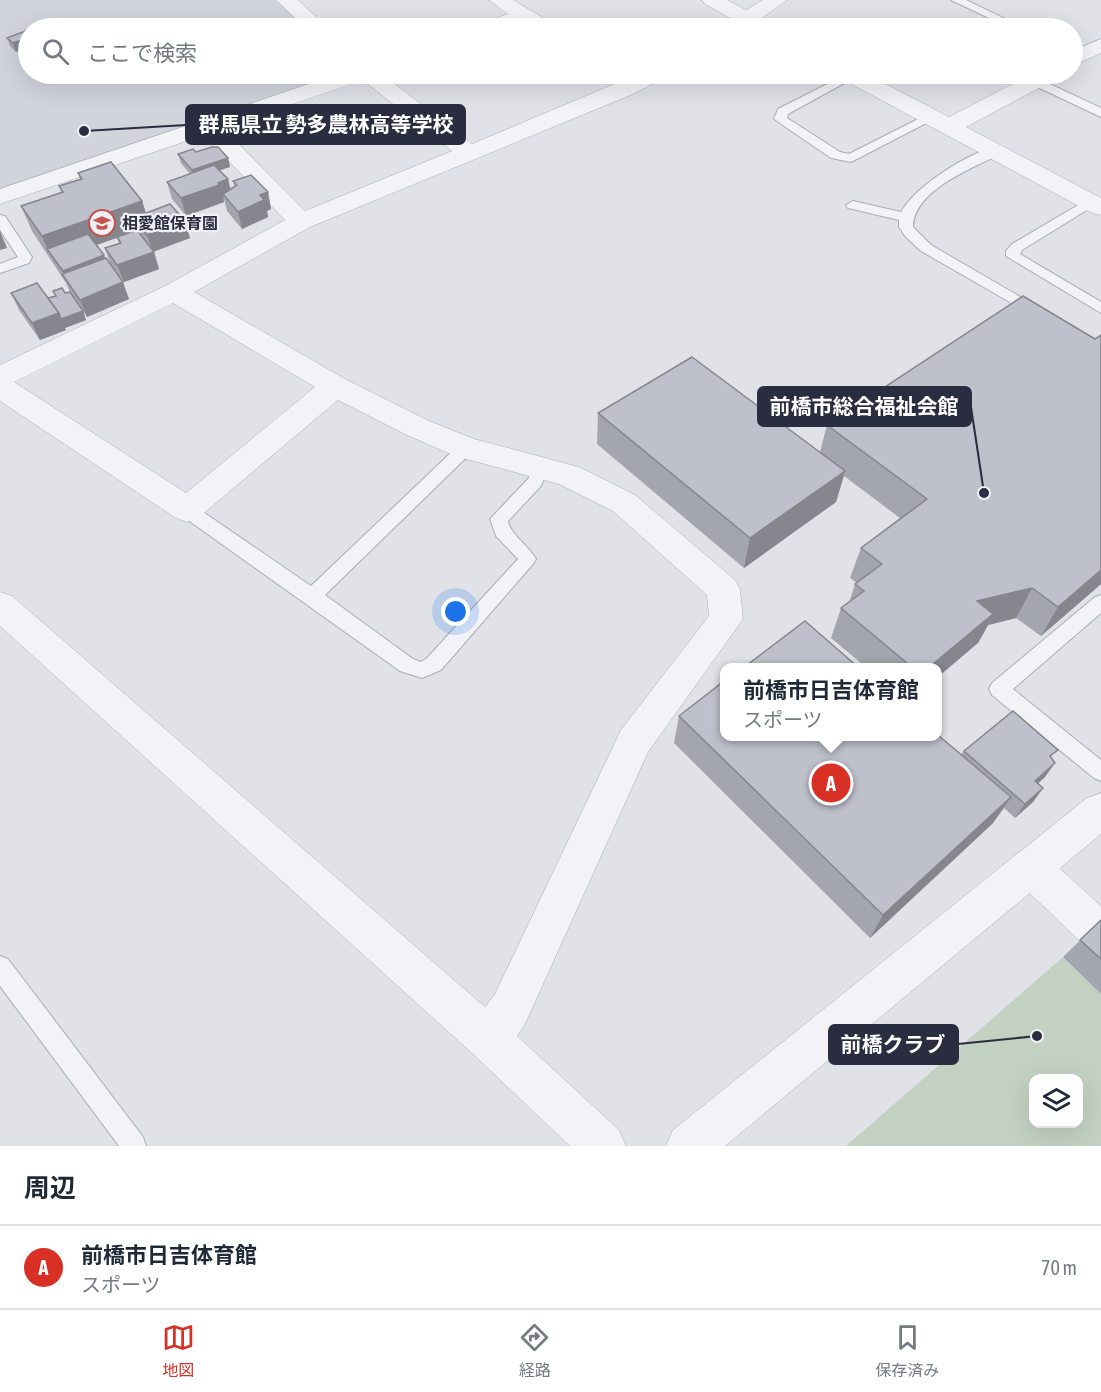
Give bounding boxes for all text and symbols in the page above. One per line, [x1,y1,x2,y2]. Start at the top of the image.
search box [18,18,1083,84]
icon: search [39,35,72,68]
text: ここで検索 [87,40,197,66]
callout: 群馬県立 勢多農林高等学校 [186,105,465,144]
text: 群馬県立 勢多農林高等学校 [199,112,453,136]
school or university icon: 相愛館保育園 [87,208,117,238]
place label: 相愛館保育園 [122,214,218,232]
callout: 前橋市総合福祉会館 [758,387,971,426]
text: 前橋市総合福祉会館 [770,394,959,418]
your location [441,597,470,626]
popup [720,663,942,741]
text: 前橋市日吉体育館 [743,677,919,703]
text: スポーツ [743,708,823,731]
pin: A [812,760,850,806]
callout: 前橋クラブ [829,1025,958,1064]
text: 前橋クラブ [841,1032,946,1056]
map controls [1029,1074,1083,1128]
button: layers [1029,1074,1083,1128]
text: 周辺 [24,1173,76,1203]
text: 前橋市日吉体育館 [81,1242,257,1268]
text: A [39,1256,48,1279]
text: 70 m [1041,1256,1077,1279]
text: スポーツ [81,1273,161,1296]
tab: 地図 [162,1321,195,1381]
tab: 経路 [518,1321,551,1381]
tab: 保存済み [875,1321,939,1381]

